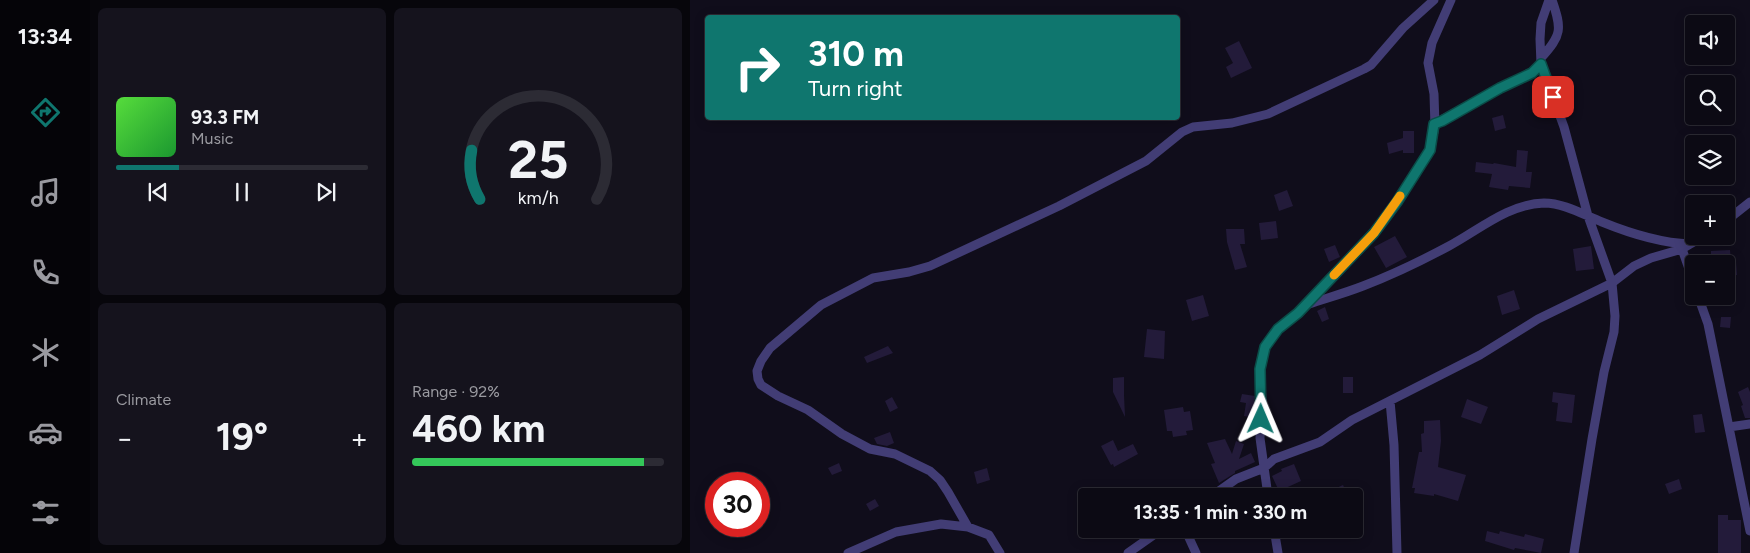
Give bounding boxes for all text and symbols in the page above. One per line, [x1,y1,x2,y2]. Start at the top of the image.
map controls [1685,15,1735,305]
button: sound [1685,15,1735,65]
text: 13:34 [18,23,72,50]
text: 310 m [808,33,904,75]
icon: right [725,35,790,100]
text: Turn right [808,75,903,102]
button: search [1685,75,1735,125]
pin [1532,76,1574,118]
icon: arrive [1539,83,1567,111]
icon: directions [28,95,63,130]
text: 93.3 FM [191,106,259,129]
text: Music [191,129,233,148]
text: 25 [508,129,568,191]
button: layers [1685,135,1735,185]
icon: music [28,175,63,210]
icon: previous [144,178,172,206]
icon: pause [228,178,256,206]
icon: next [312,178,340,206]
text: km/h [518,187,558,208]
button: + [1685,195,1735,245]
icon: phone [28,255,63,290]
button: − [1685,255,1735,305]
icon: climate [28,335,63,370]
text: Range · 92% [412,382,500,401]
text: Climate [116,390,171,409]
position arrow [1234,392,1286,444]
text: 460 km [412,406,545,452]
text: 19° [216,414,268,460]
icon: car [28,415,63,450]
text: − [116,421,133,455]
text: + [351,421,368,455]
speed limit sign: 30 [705,472,770,537]
icon: filters [28,495,63,530]
text: 13:35 · 1 min · 330 m [1134,501,1307,524]

